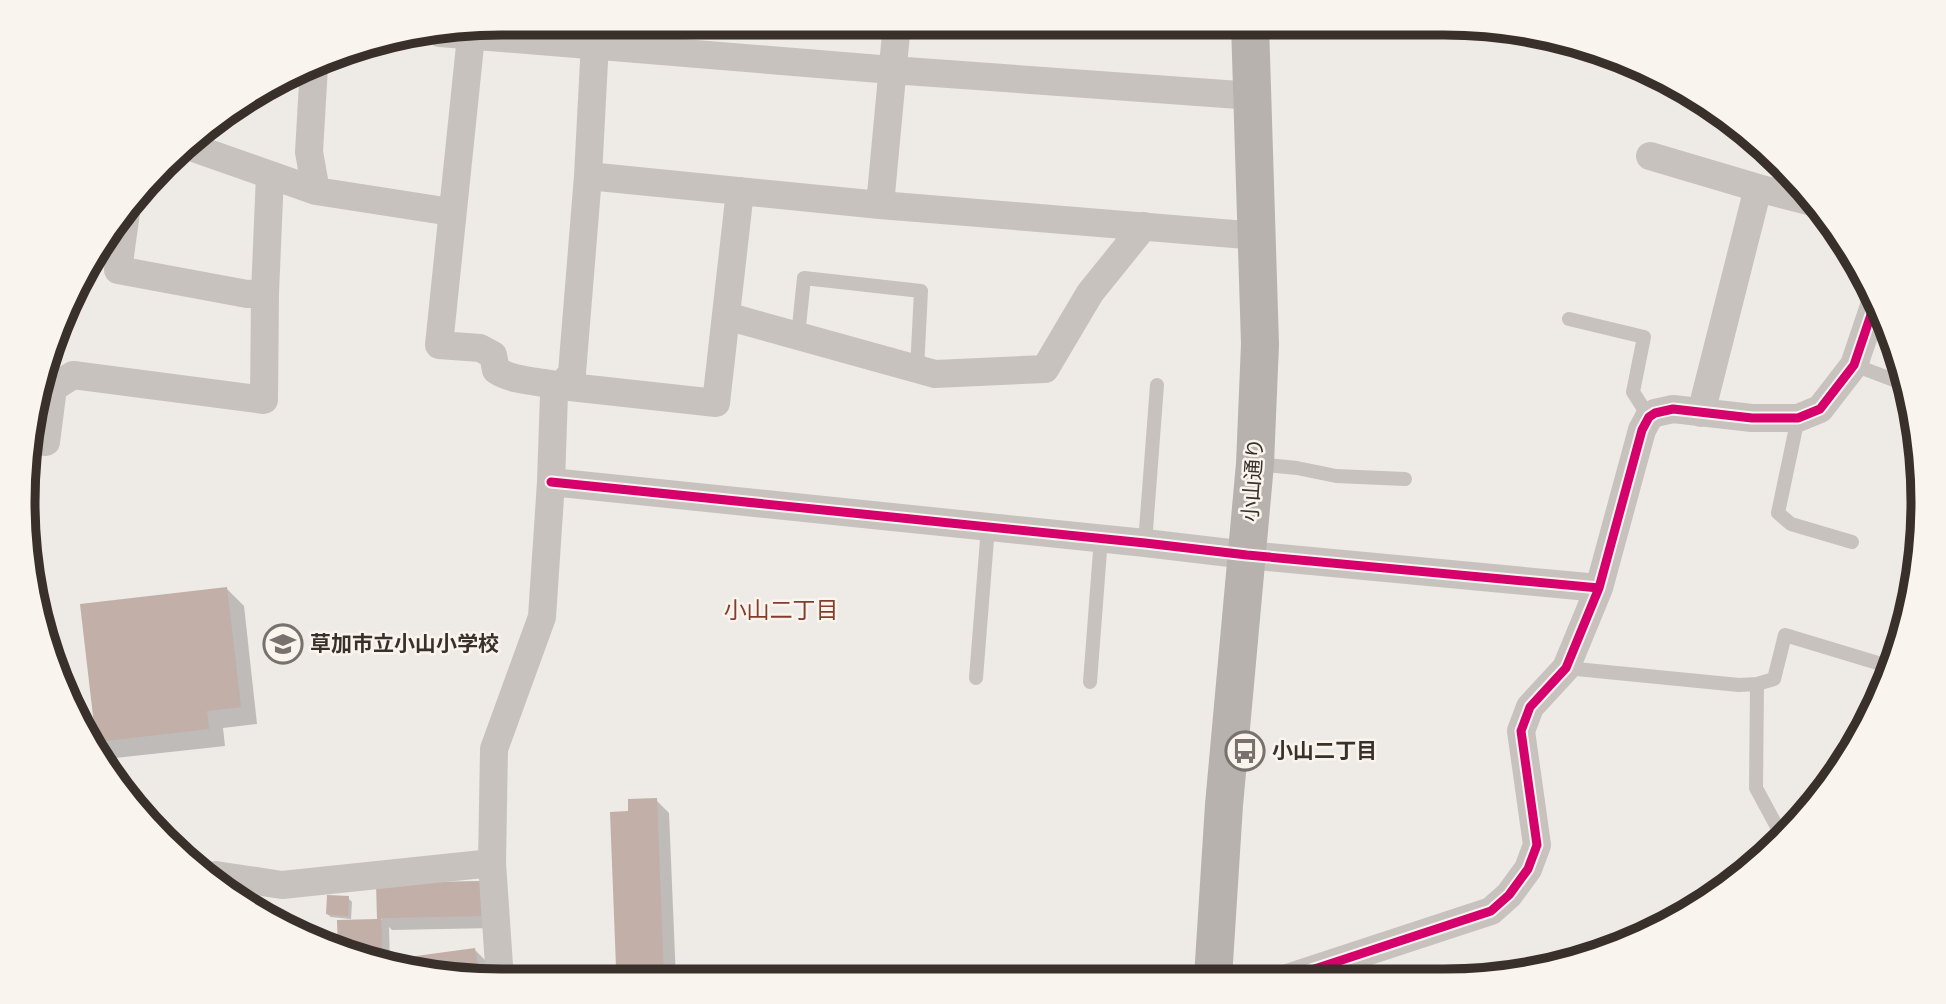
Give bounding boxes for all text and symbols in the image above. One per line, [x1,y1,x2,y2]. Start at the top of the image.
street label: 小山通り [1237,437,1267,523]
district label: 小山二丁目 [724,597,839,623]
school or university icon: 草加市立小山小学校 [262,623,304,665]
place label: 草加市立小山小学校 [310,631,499,655]
bus stop icon: 小山二丁目 [1224,730,1266,772]
place label: 小山二丁目 [1272,738,1377,762]

